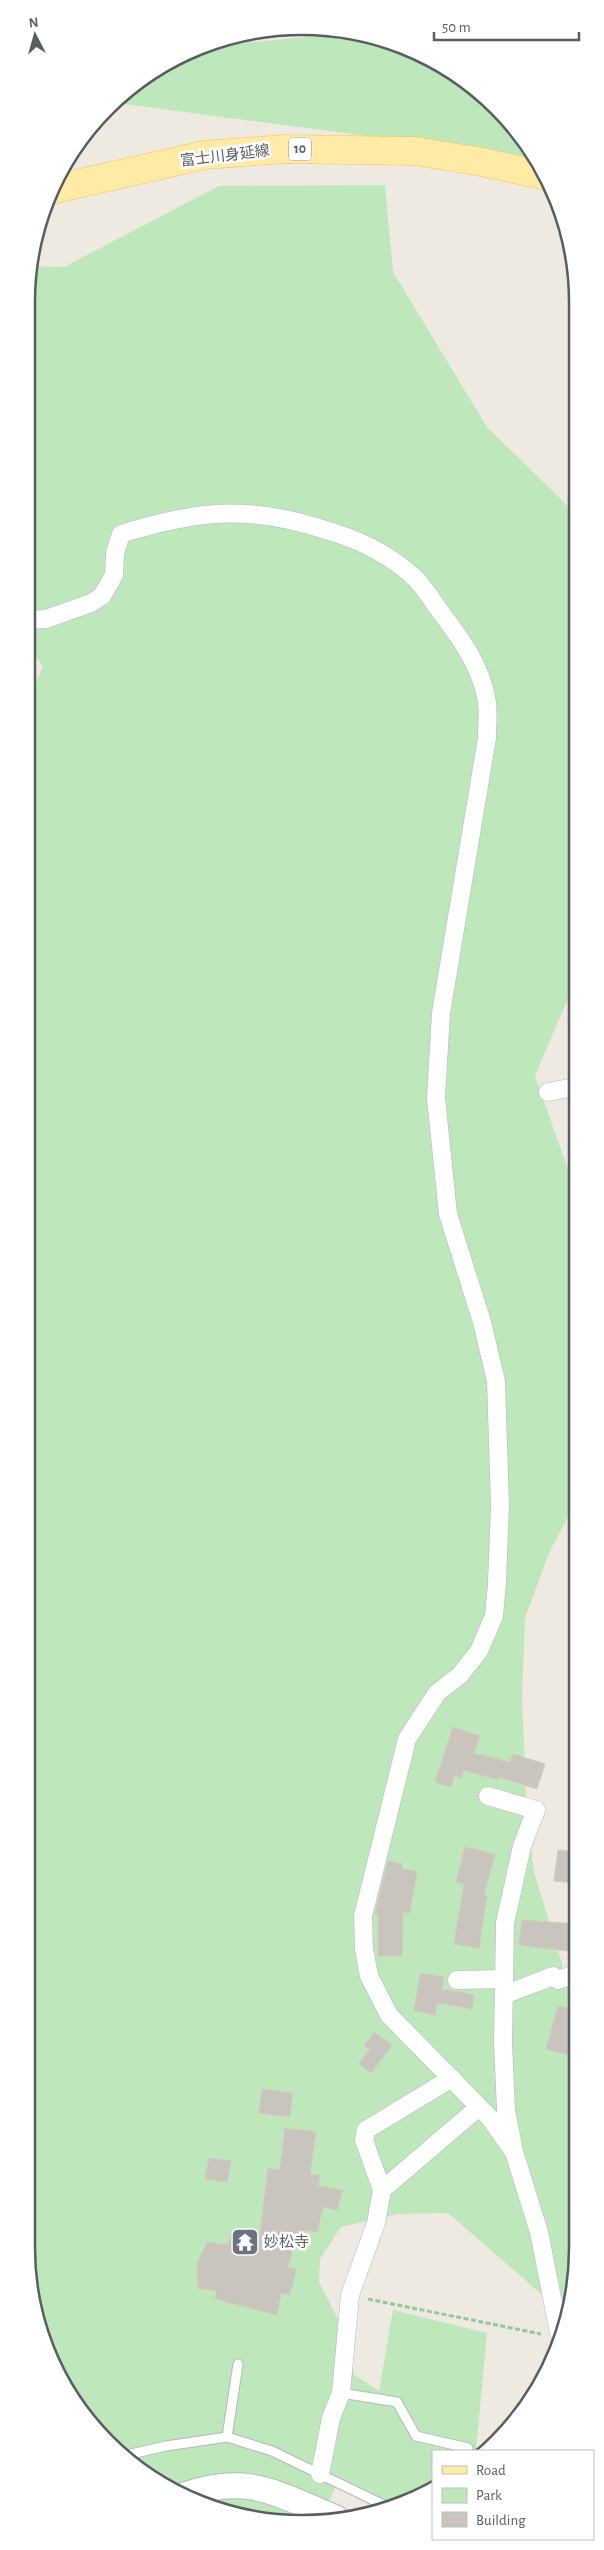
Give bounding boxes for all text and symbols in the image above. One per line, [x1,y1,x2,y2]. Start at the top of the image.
north arrow [10,10,60,60]
scale bar [434,10,579,42]
text: N [28,16,39,31]
text: 50 m [442,20,471,35]
road number: 10 [289,138,311,160]
street label: 富士川身延線 [179,142,271,169]
temple icon: 妙松寺 [230,2227,260,2257]
place label: 妙松寺 [264,2234,309,2250]
legend [432,2450,594,2540]
text: Road [476,2463,506,2478]
text: Park [476,2488,502,2503]
text: Building [476,2513,526,2528]

